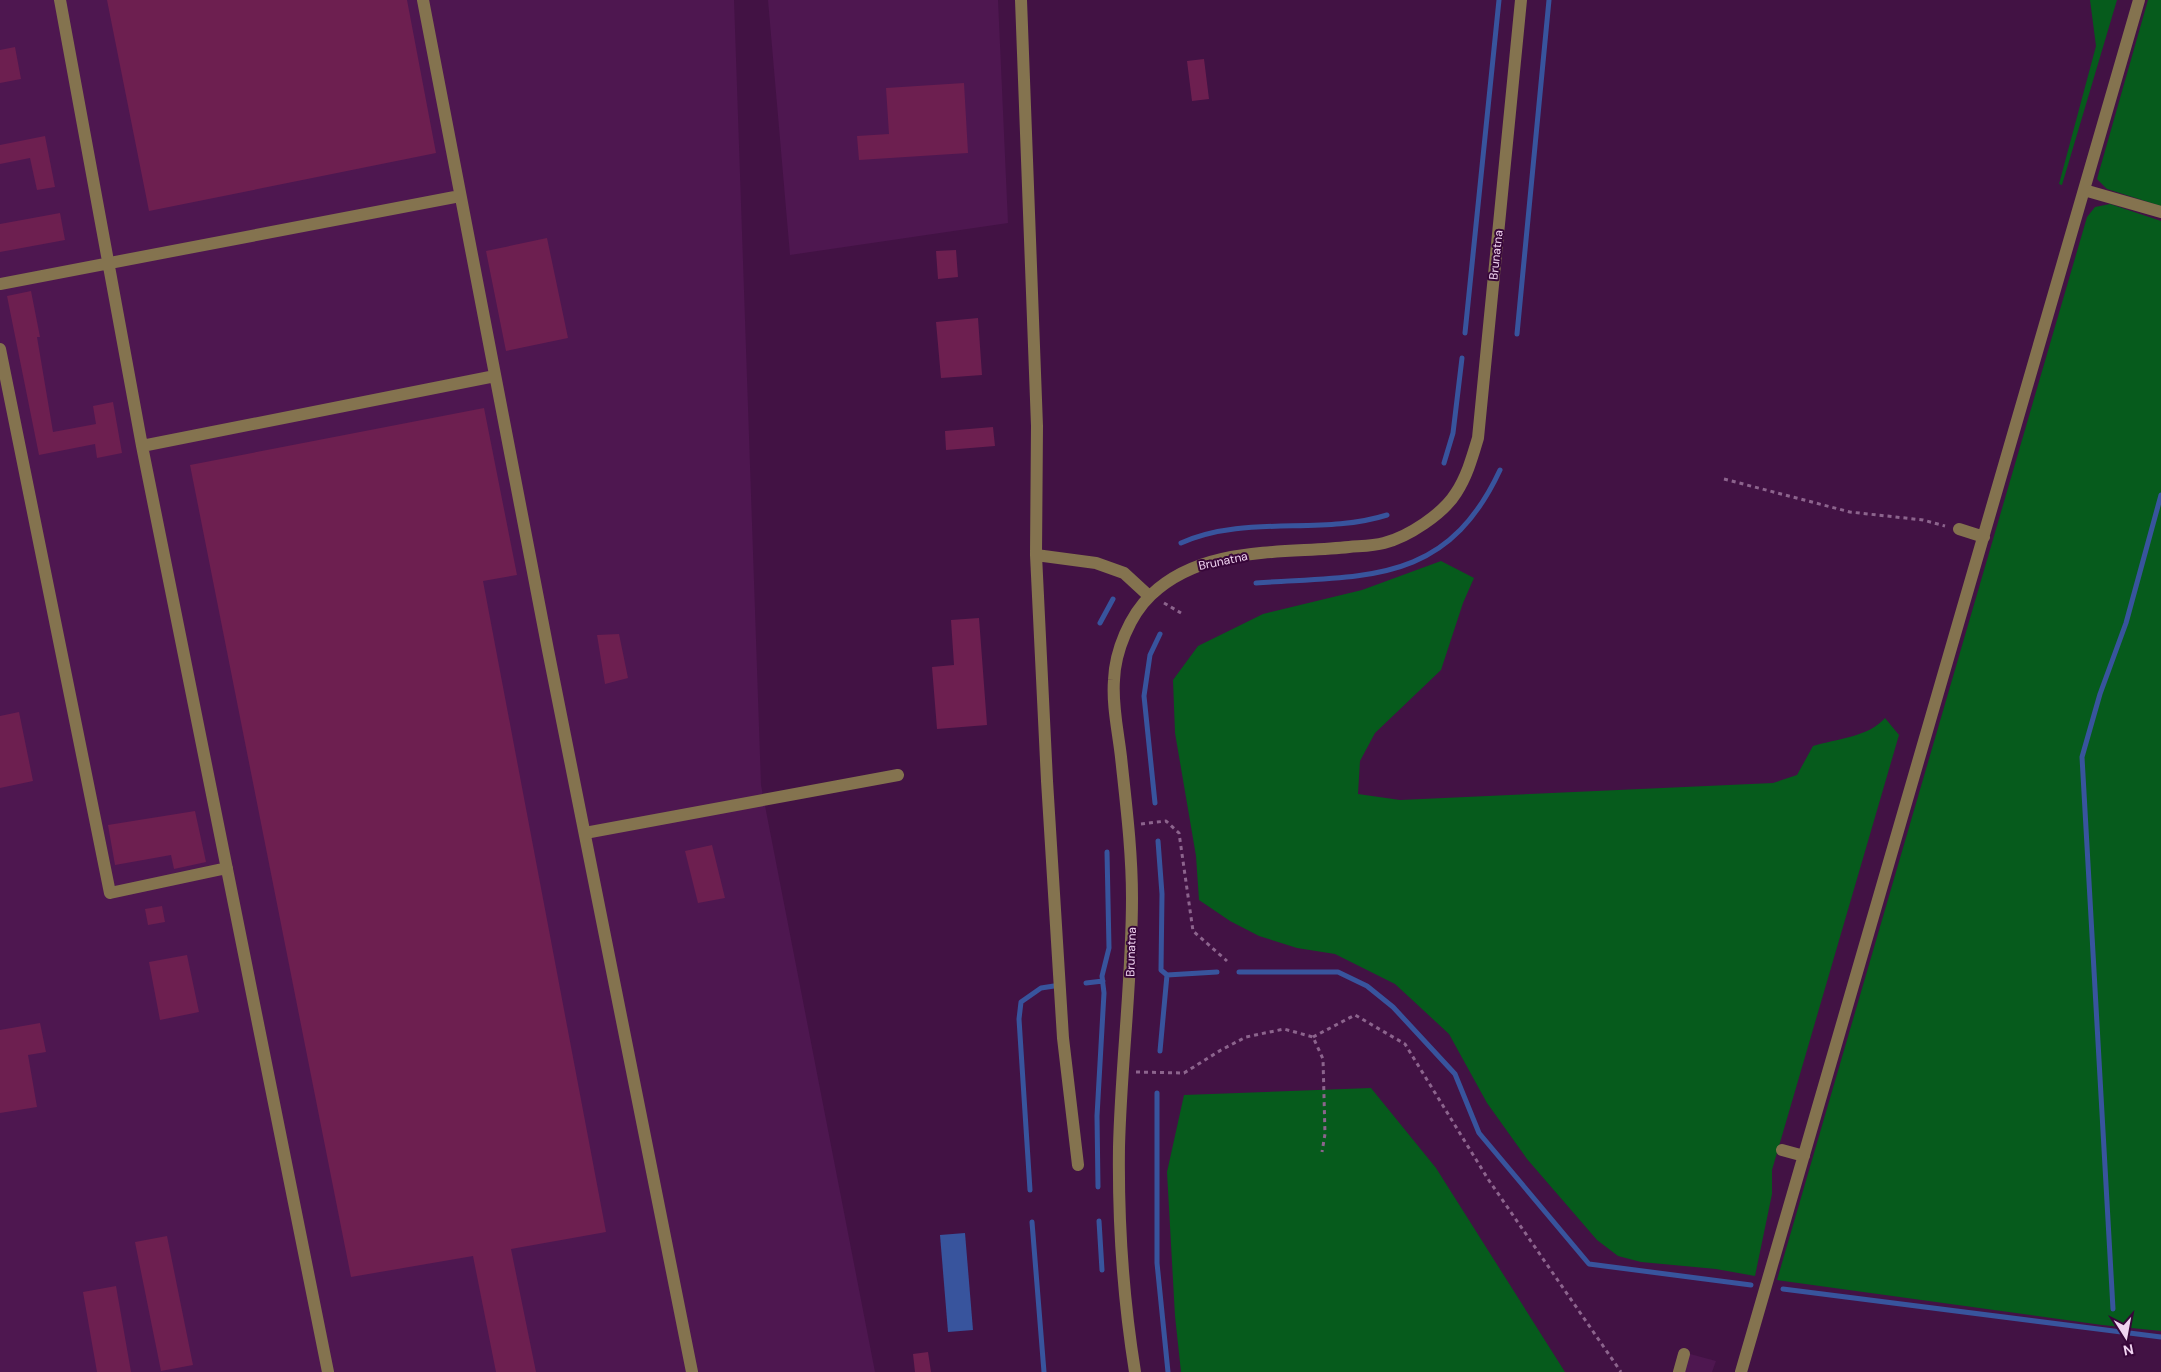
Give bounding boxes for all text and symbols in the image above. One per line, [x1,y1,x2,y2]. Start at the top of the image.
street label: Brunatna [1485,229,1507,281]
street label: Brunatna [1197,548,1249,574]
street label: Brunatna [1122,927,1140,977]
north arrow [2101,1312,2151,1362]
text: N [2122,1340,2135,1360]

